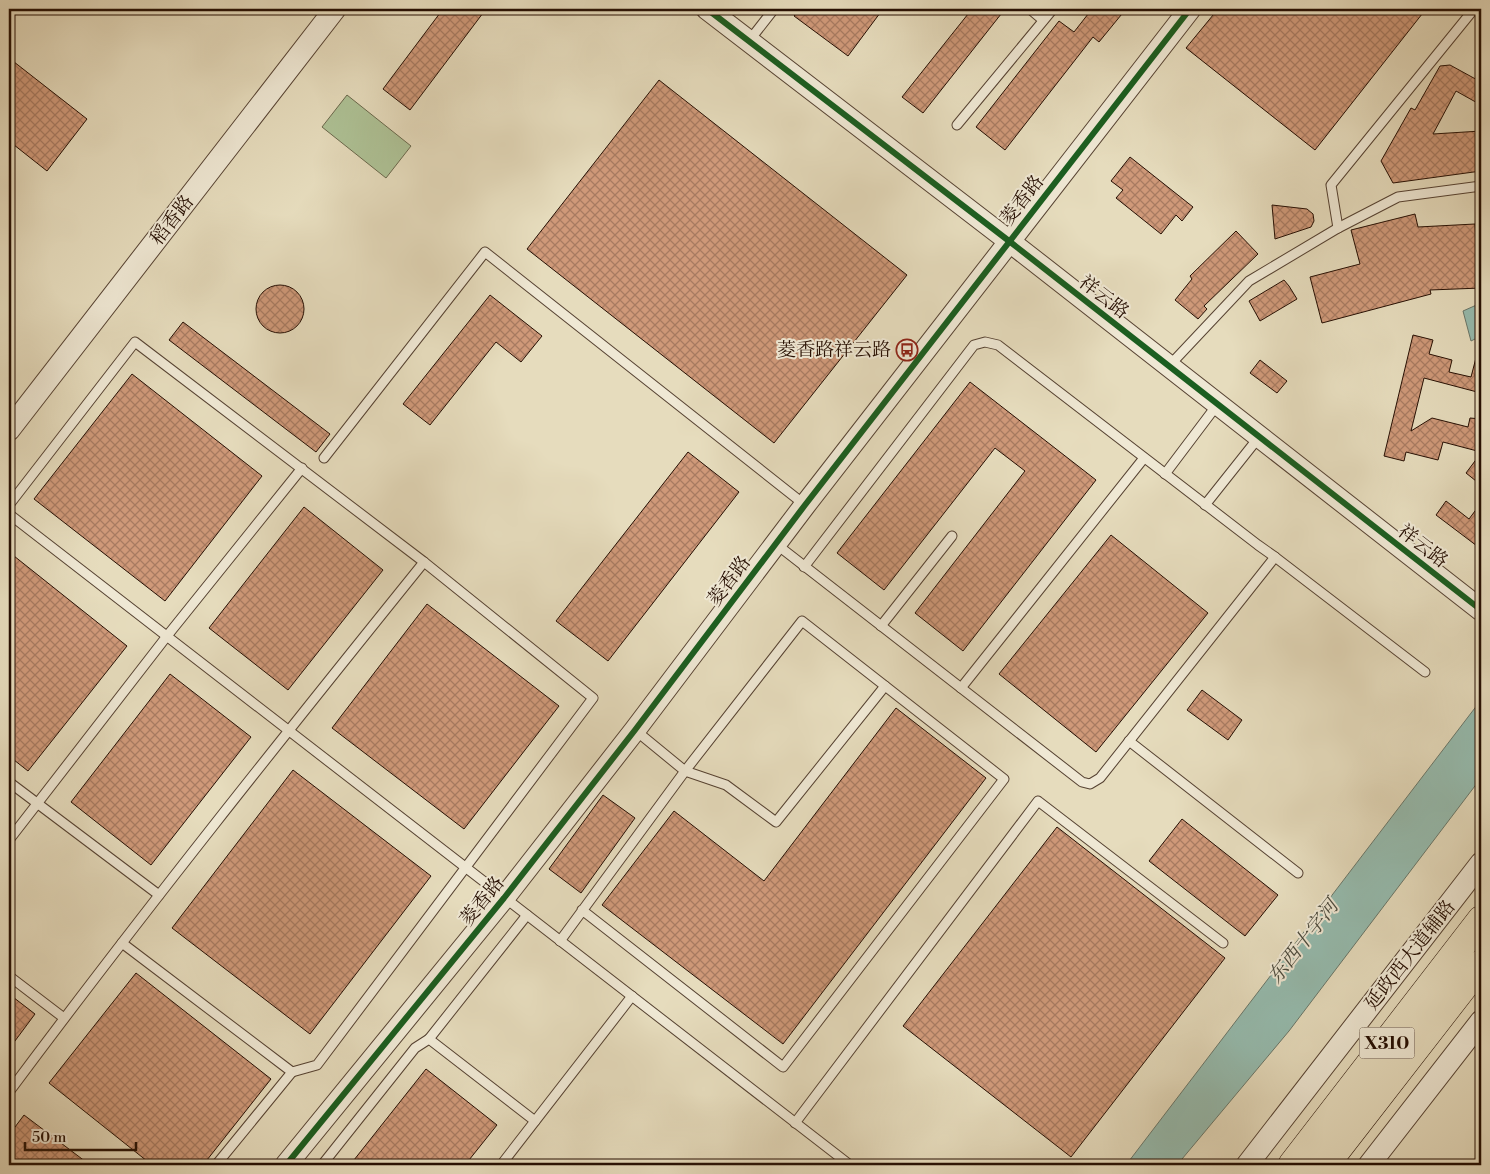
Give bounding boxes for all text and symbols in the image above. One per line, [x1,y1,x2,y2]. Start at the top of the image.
street label: 菱香路 [995,170,1049,230]
street label: 稻香路 [145,190,199,250]
street label: 祥云路 [1074,270,1134,324]
place label: 菱香路祥云路 [777,338,891,362]
bus stop icon: 菱香路祥云路 [895,338,919,362]
street label: 祥云路 [1393,519,1453,573]
street label: 菱香路 [702,551,756,611]
street label: 菱香路 [455,871,509,931]
water label: 东西十字河 [1263,893,1346,989]
street label: 延政西大道辅路 [1360,895,1460,1015]
road number: X310 [1360,1028,1414,1058]
scale bar [25,1119,136,1151]
text: 50 m [32,1128,66,1147]

